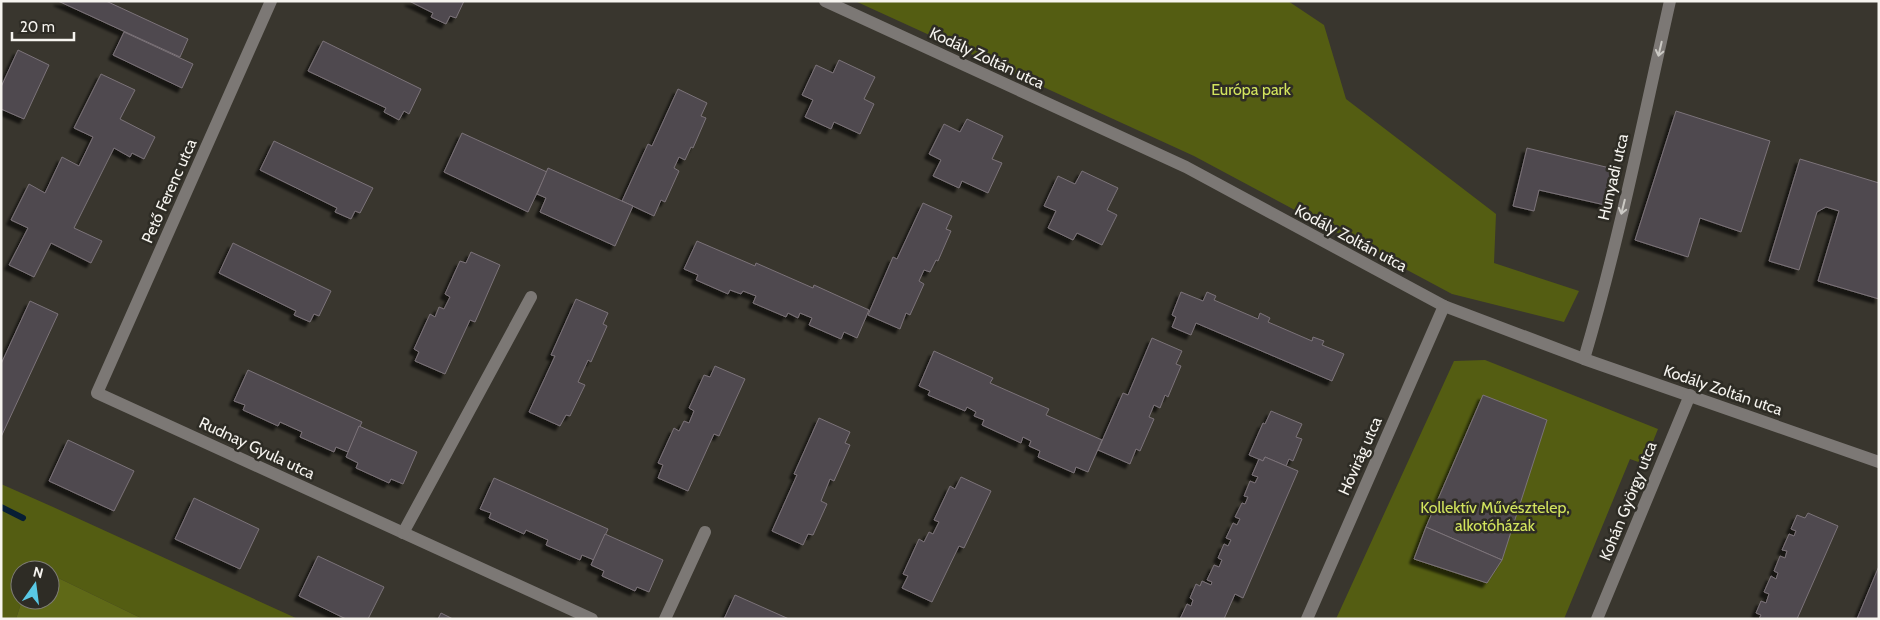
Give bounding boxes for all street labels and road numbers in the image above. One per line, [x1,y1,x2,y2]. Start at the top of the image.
street label: Kodály Zoltán utca [927,23,1048,93]
street label: Hunyadi utca [1594,131,1632,222]
street label: Pető Ferenc utca [137,136,201,246]
street label: Kodály Zoltán utca [1292,200,1411,276]
street label: Kodály Zoltán utca [1661,361,1785,419]
street label: Rudnay Gyula utca [196,413,318,483]
street label: Hóvirág utca [1334,414,1386,498]
street label: Kohán György utca [1595,438,1661,563]

